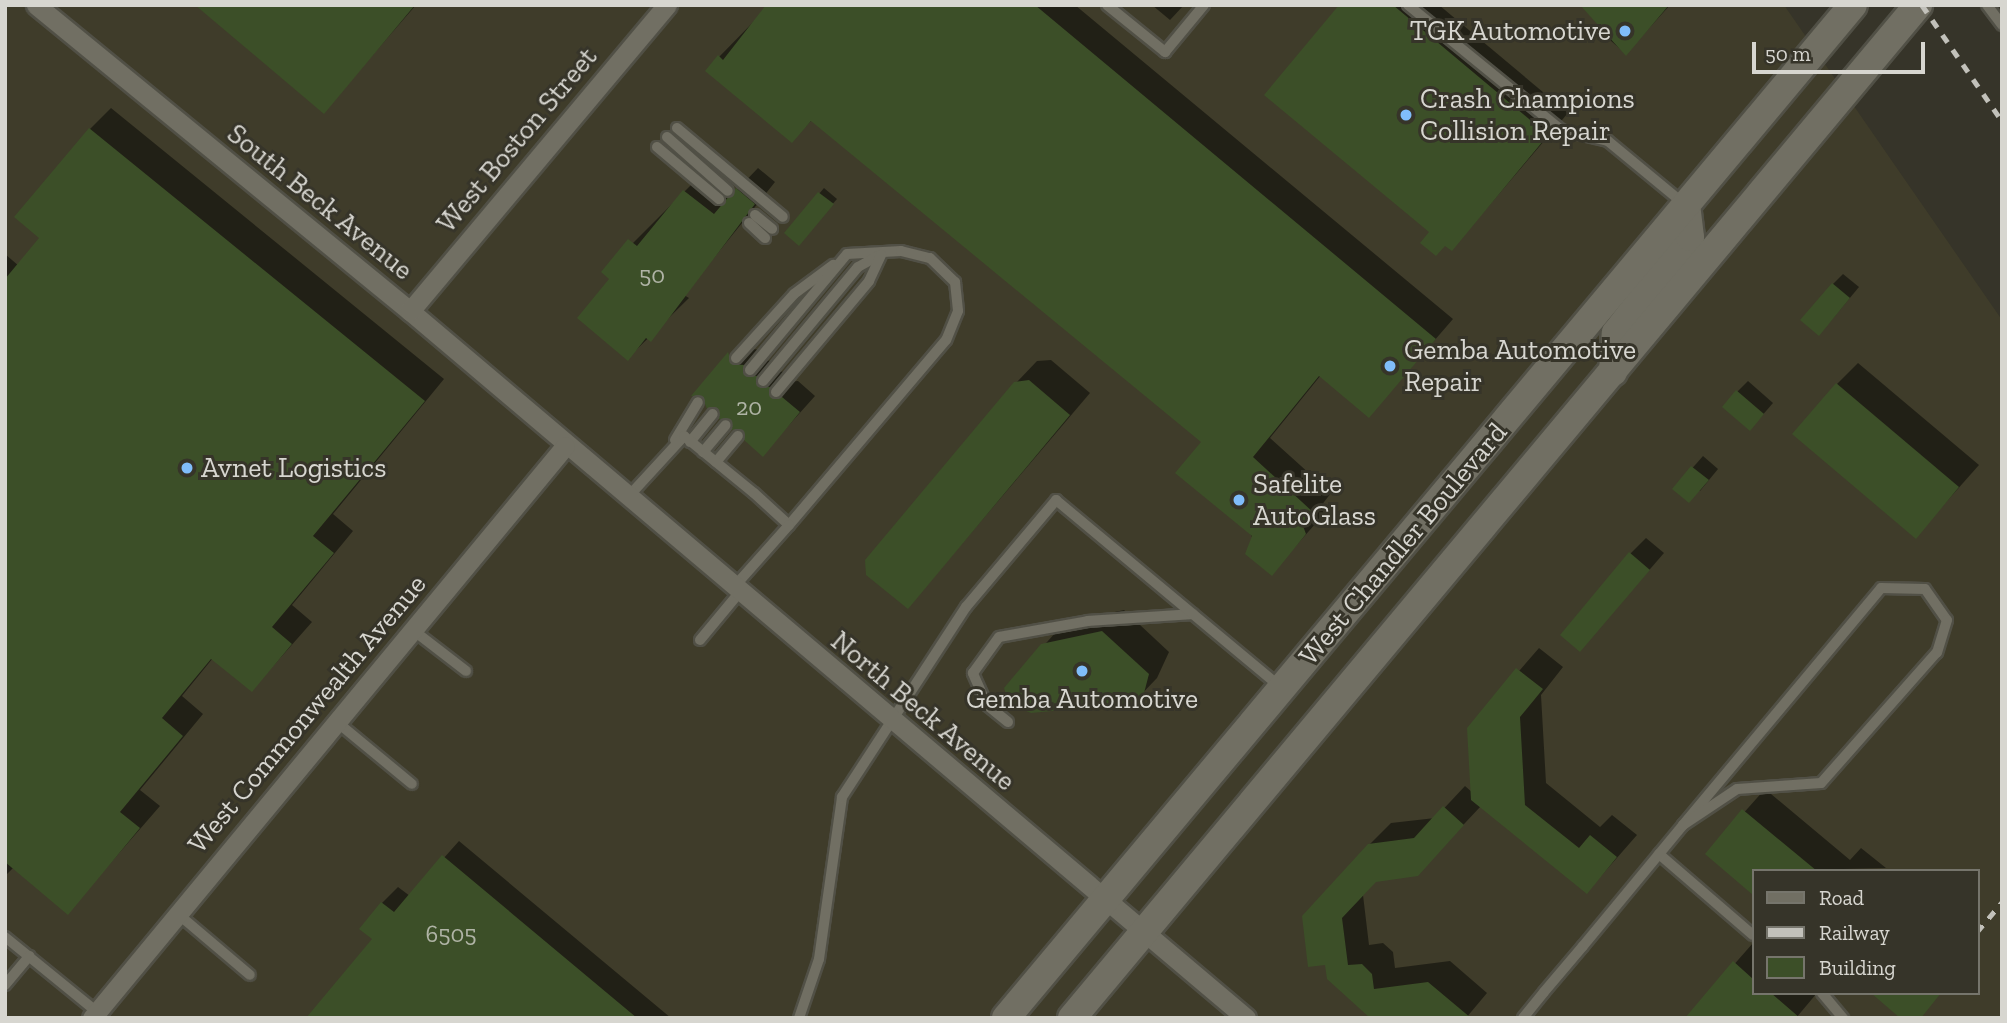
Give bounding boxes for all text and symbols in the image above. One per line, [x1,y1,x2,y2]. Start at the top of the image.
place label: TGK Automotive [1409,14,1611,48]
marker: TGK Automotive [1617,23,1633,39]
scale bar [1755,28,1928,72]
street label: West Boston Street [430,41,604,239]
text: 50 m [1765,41,1811,66]
place label: Crash Champions Collision Repair [1420,82,1635,148]
marker: Crash Champions Collision Repair [1398,107,1414,123]
street label: South Beck Avenue [220,117,420,287]
house number: 50 [639,261,665,289]
place label: Gemba Automotive Repair [1404,333,1637,399]
marker: Gemba Automotive Repair [1382,358,1398,374]
house number: 20 [736,393,762,421]
street label: West Chandler Boulevard [1292,416,1514,672]
place label: Avnet Logistics [201,451,387,485]
marker: Avnet Logistics [179,460,195,476]
place label: Safelite AutoGlass [1253,467,1376,533]
marker: Safelite AutoGlass [1231,492,1247,508]
street label: West Commonwealth Avenue [180,568,434,860]
street label: North Beck Avenue [824,624,1022,798]
marker: Gemba Automotive [1074,663,1090,679]
place label: Gemba Automotive [966,682,1198,716]
legend [1752,869,1979,995]
text: Road [1819,885,1864,910]
house number: 6505 [425,920,477,948]
text: Railway [1819,920,1890,945]
text: Building [1819,955,1896,980]

